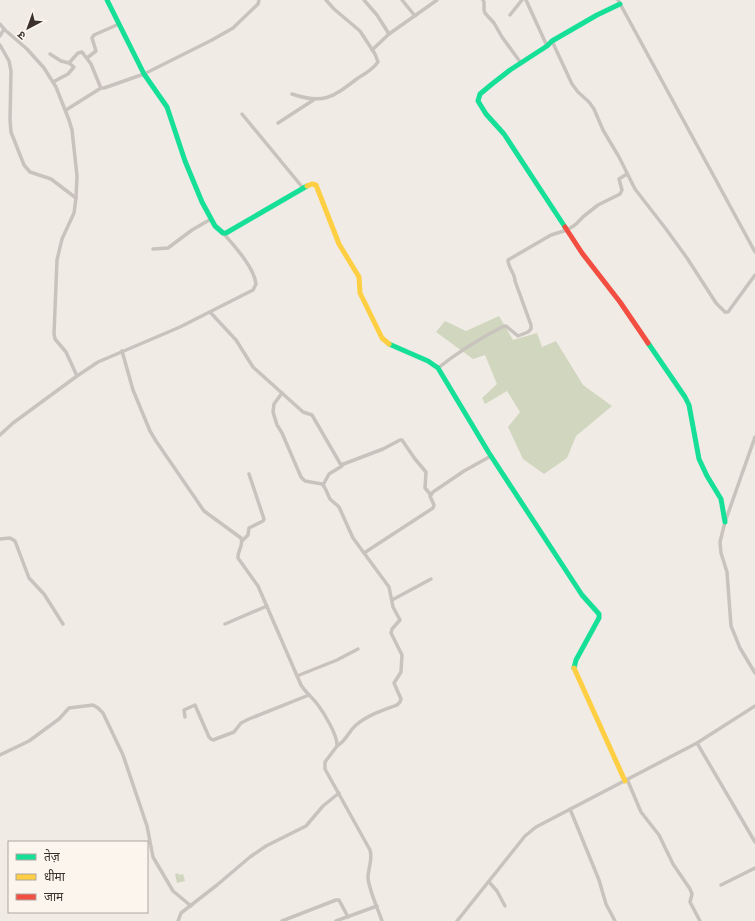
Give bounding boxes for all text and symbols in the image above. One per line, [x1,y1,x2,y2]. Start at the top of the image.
north arrow [8,8,48,48]
text: उ [15,29,28,42]
legend [8,841,148,913]
text: तेज़ [44,849,61,863]
text: धीमा [44,869,66,883]
text: जाम [44,890,64,903]

